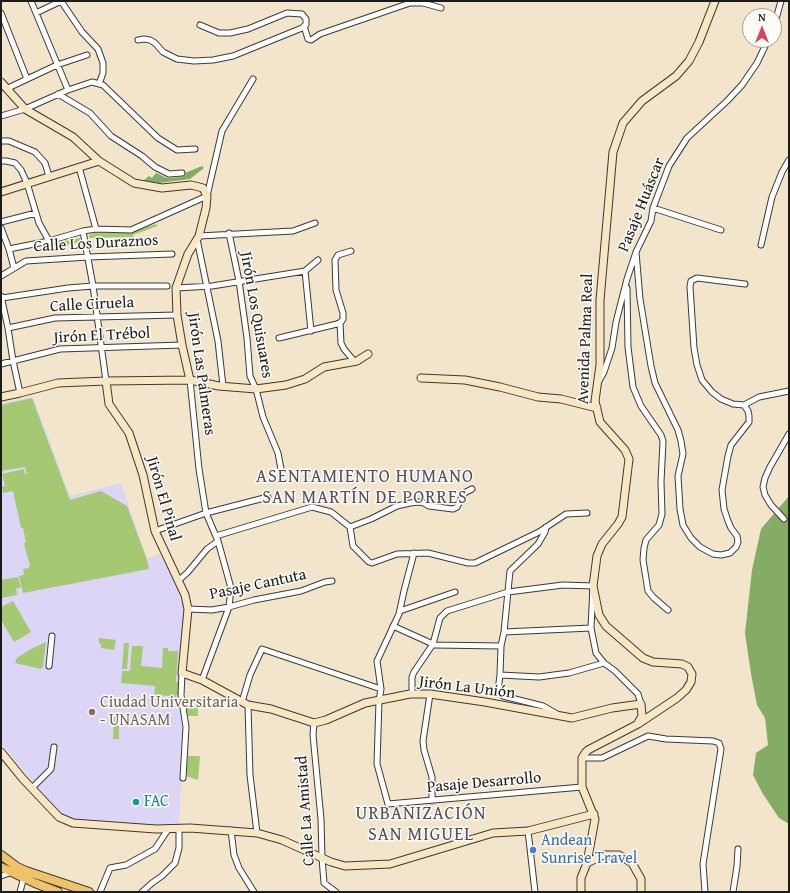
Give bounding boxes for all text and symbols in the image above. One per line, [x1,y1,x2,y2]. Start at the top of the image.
north arrow [742,8,782,48]
text: N [758,9,766,25]
street label: Pasaje Huáscar [614,155,670,255]
street label: Calle Los Duraznos [33,231,159,257]
street label: Jirón Los Quisuares [235,250,277,380]
street label: Avenida Palma Real [574,273,598,405]
street label: Calle Ciruela [49,293,135,317]
street label: Jirón Las Palmeras [183,311,219,437]
street label: Jirón El Trébol [53,324,151,348]
street label: Jirón El Pinal [142,455,184,543]
district label: ASENTAMIENTO HUMANO SAN MARTÍN DE PORRES [256,466,474,508]
street label: Pasaje Cantuta [208,565,308,605]
street label: Jirón La Unión [418,673,516,703]
place label: Ciudad Universitaria - UNASAM [100,693,238,731]
marker: Ciudad Universitaria - UNASAM [87,707,97,717]
street label: Calle La Amistad [293,755,319,867]
street label: Pasaje Desarrollo [426,768,542,798]
place label: FAC [144,792,169,812]
marker: FAC [131,797,141,807]
district label: URBANIZACIÓN SAN MIGUEL [356,803,486,846]
place label: Andean Sunrise Travel [541,831,637,869]
marker: Andean Sunrise Travel [528,845,538,855]

